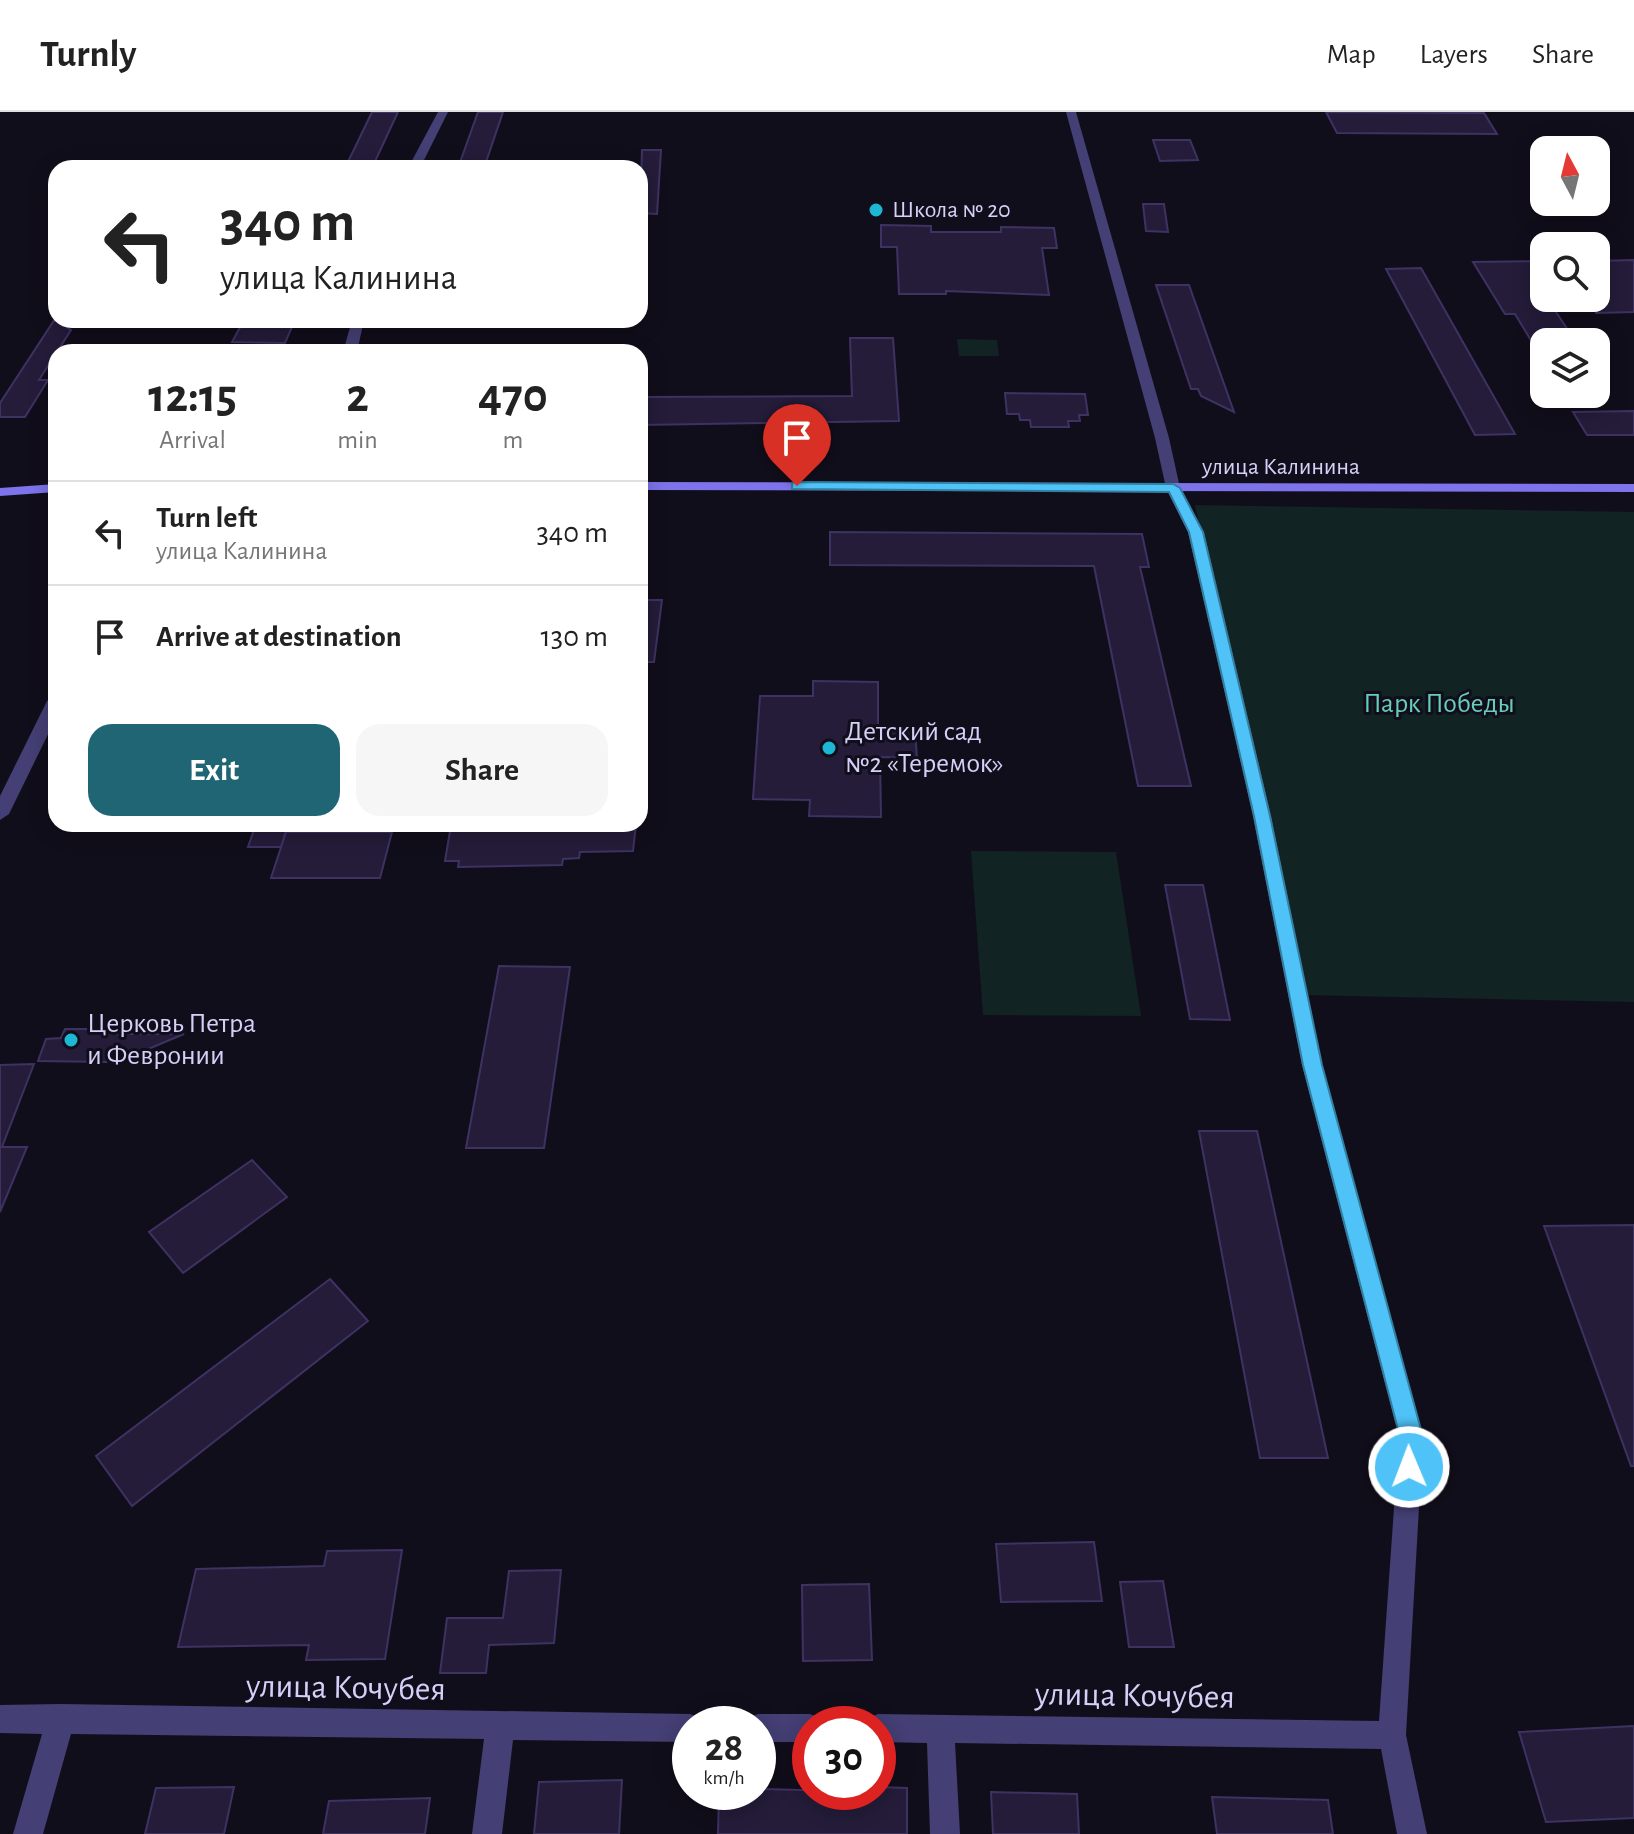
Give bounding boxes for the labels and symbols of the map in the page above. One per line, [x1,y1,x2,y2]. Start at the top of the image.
north arrow [1530,136,1610,216]
place label: Школа № 20 [892,198,1011,222]
marker: Школа № 20 [867,201,885,219]
pin [763,404,831,486]
street label: улица Калинина [1201,455,1360,479]
park label: Парк Победы [1363,690,1515,718]
place label: Детский сад №2 «Теремок» [845,718,1004,778]
marker: Детский сад №2 «Теремок» [820,739,838,757]
place label: Церковь Петра и Февронии [87,1010,256,1070]
marker: Церковь Петра и Февронии [62,1031,80,1049]
position arrow [1367,1425,1451,1509]
street label: улица Кочубея [245,1669,446,1707]
street label: улица Кочубея [1034,1677,1235,1715]
speed limit sign: 30 [792,1706,896,1810]

